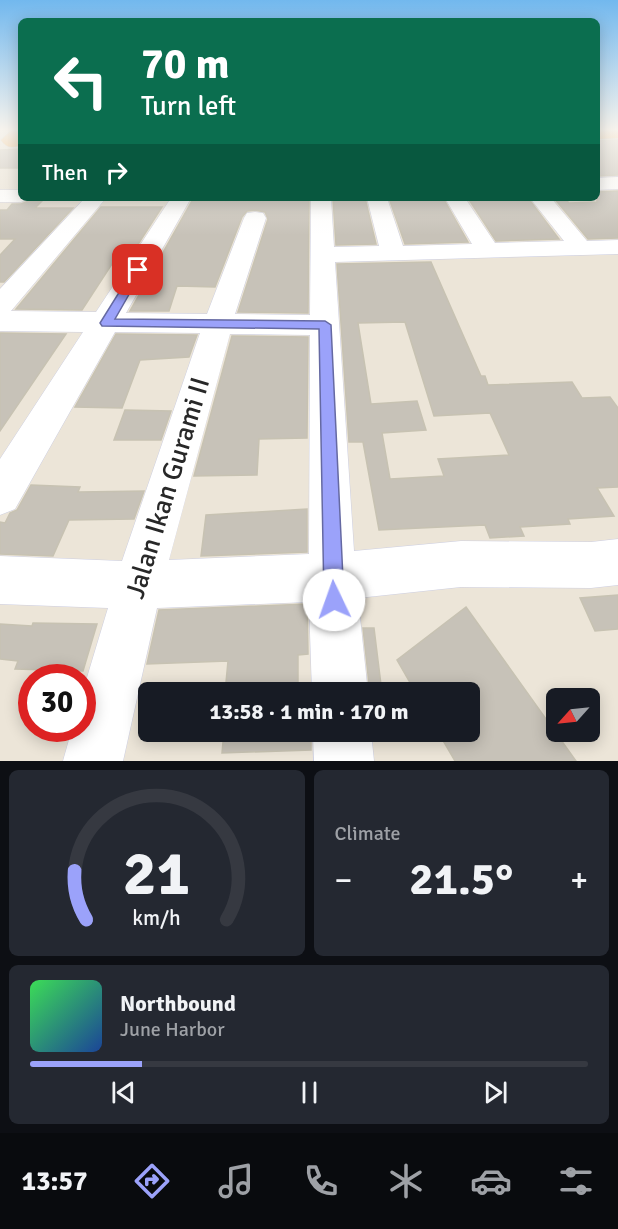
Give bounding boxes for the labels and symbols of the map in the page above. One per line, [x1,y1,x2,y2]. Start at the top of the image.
pin [112,244,163,295]
street label: Jalan Ikan Gurami II [119,373,217,603]
position arrow [302,568,366,632]
speed limit sign: 30 [18,664,96,742]
north arrow [546,688,600,742]

